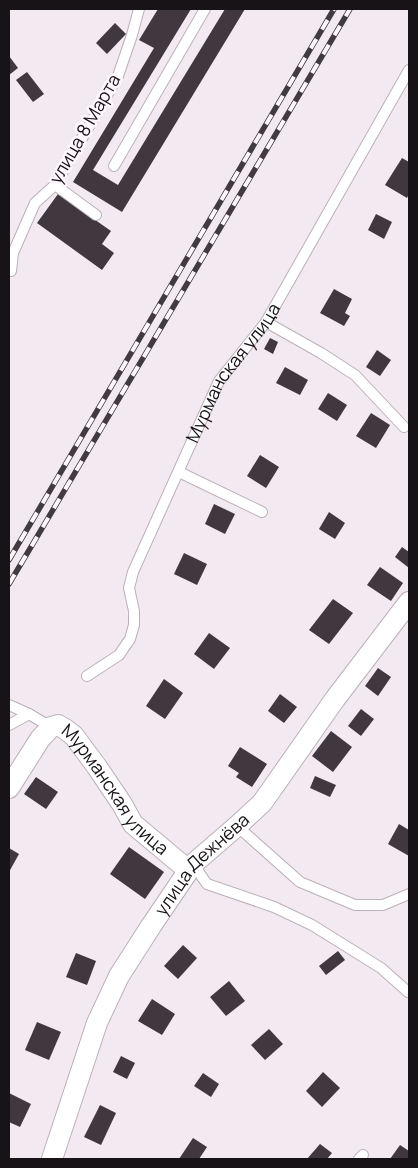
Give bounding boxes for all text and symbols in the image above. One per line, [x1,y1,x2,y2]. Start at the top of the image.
street label: улица 8 Марта [43,69,125,188]
street label: Мурманская улица [180,298,285,446]
street label: Мурманская улица [57,718,174,860]
street label: улица Дежнёва [149,808,254,920]

